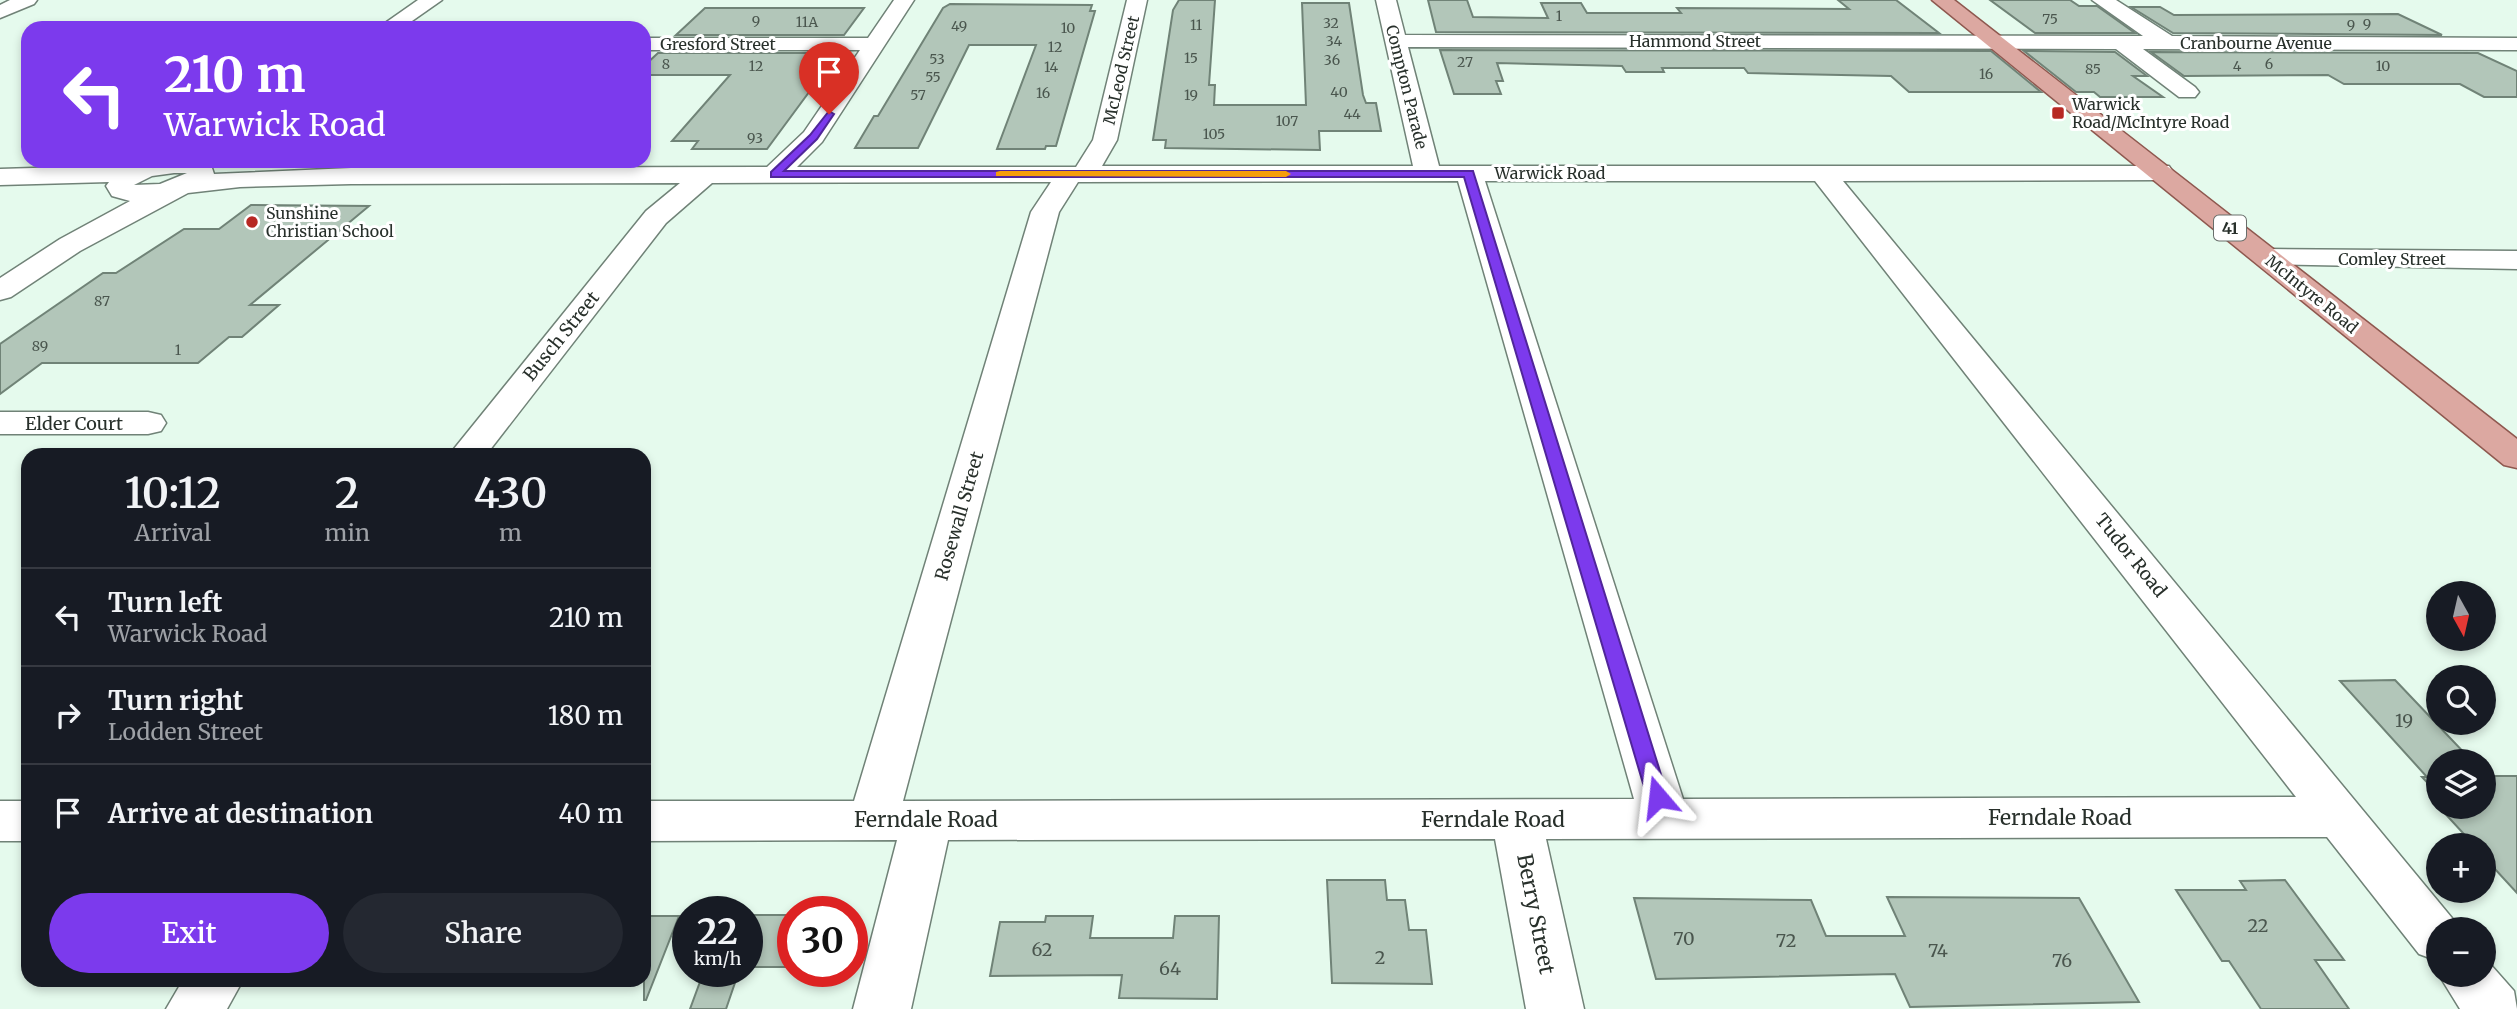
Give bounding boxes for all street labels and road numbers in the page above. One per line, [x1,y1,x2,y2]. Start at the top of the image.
street label: McLeod Street [1099,13,1143,126]
street label: Compton Parade [1382,23,1432,151]
street label: Hammond Street [1629,31,1762,51]
street label: Cranbourne Avenue [2180,33,2332,53]
street label: Gresford Street [660,34,776,54]
street label: Warwick Road [1494,163,1606,183]
road number: 41 [2214,216,2246,240]
street label: Comley Street [2338,249,2447,269]
street label: McIntyre Road [2262,251,2362,338]
street label: Busch Street [518,287,604,385]
street label: Elder Court [25,412,123,435]
street label: Rosewall Street [930,449,988,583]
street label: Tudor Road [2090,508,2172,602]
street label: Ferndale Road [1988,804,2132,831]
street label: Ferndale Road [854,806,998,833]
street label: Ferndale Road [1421,806,1565,833]
street label: Berry Street [1511,851,1561,977]

